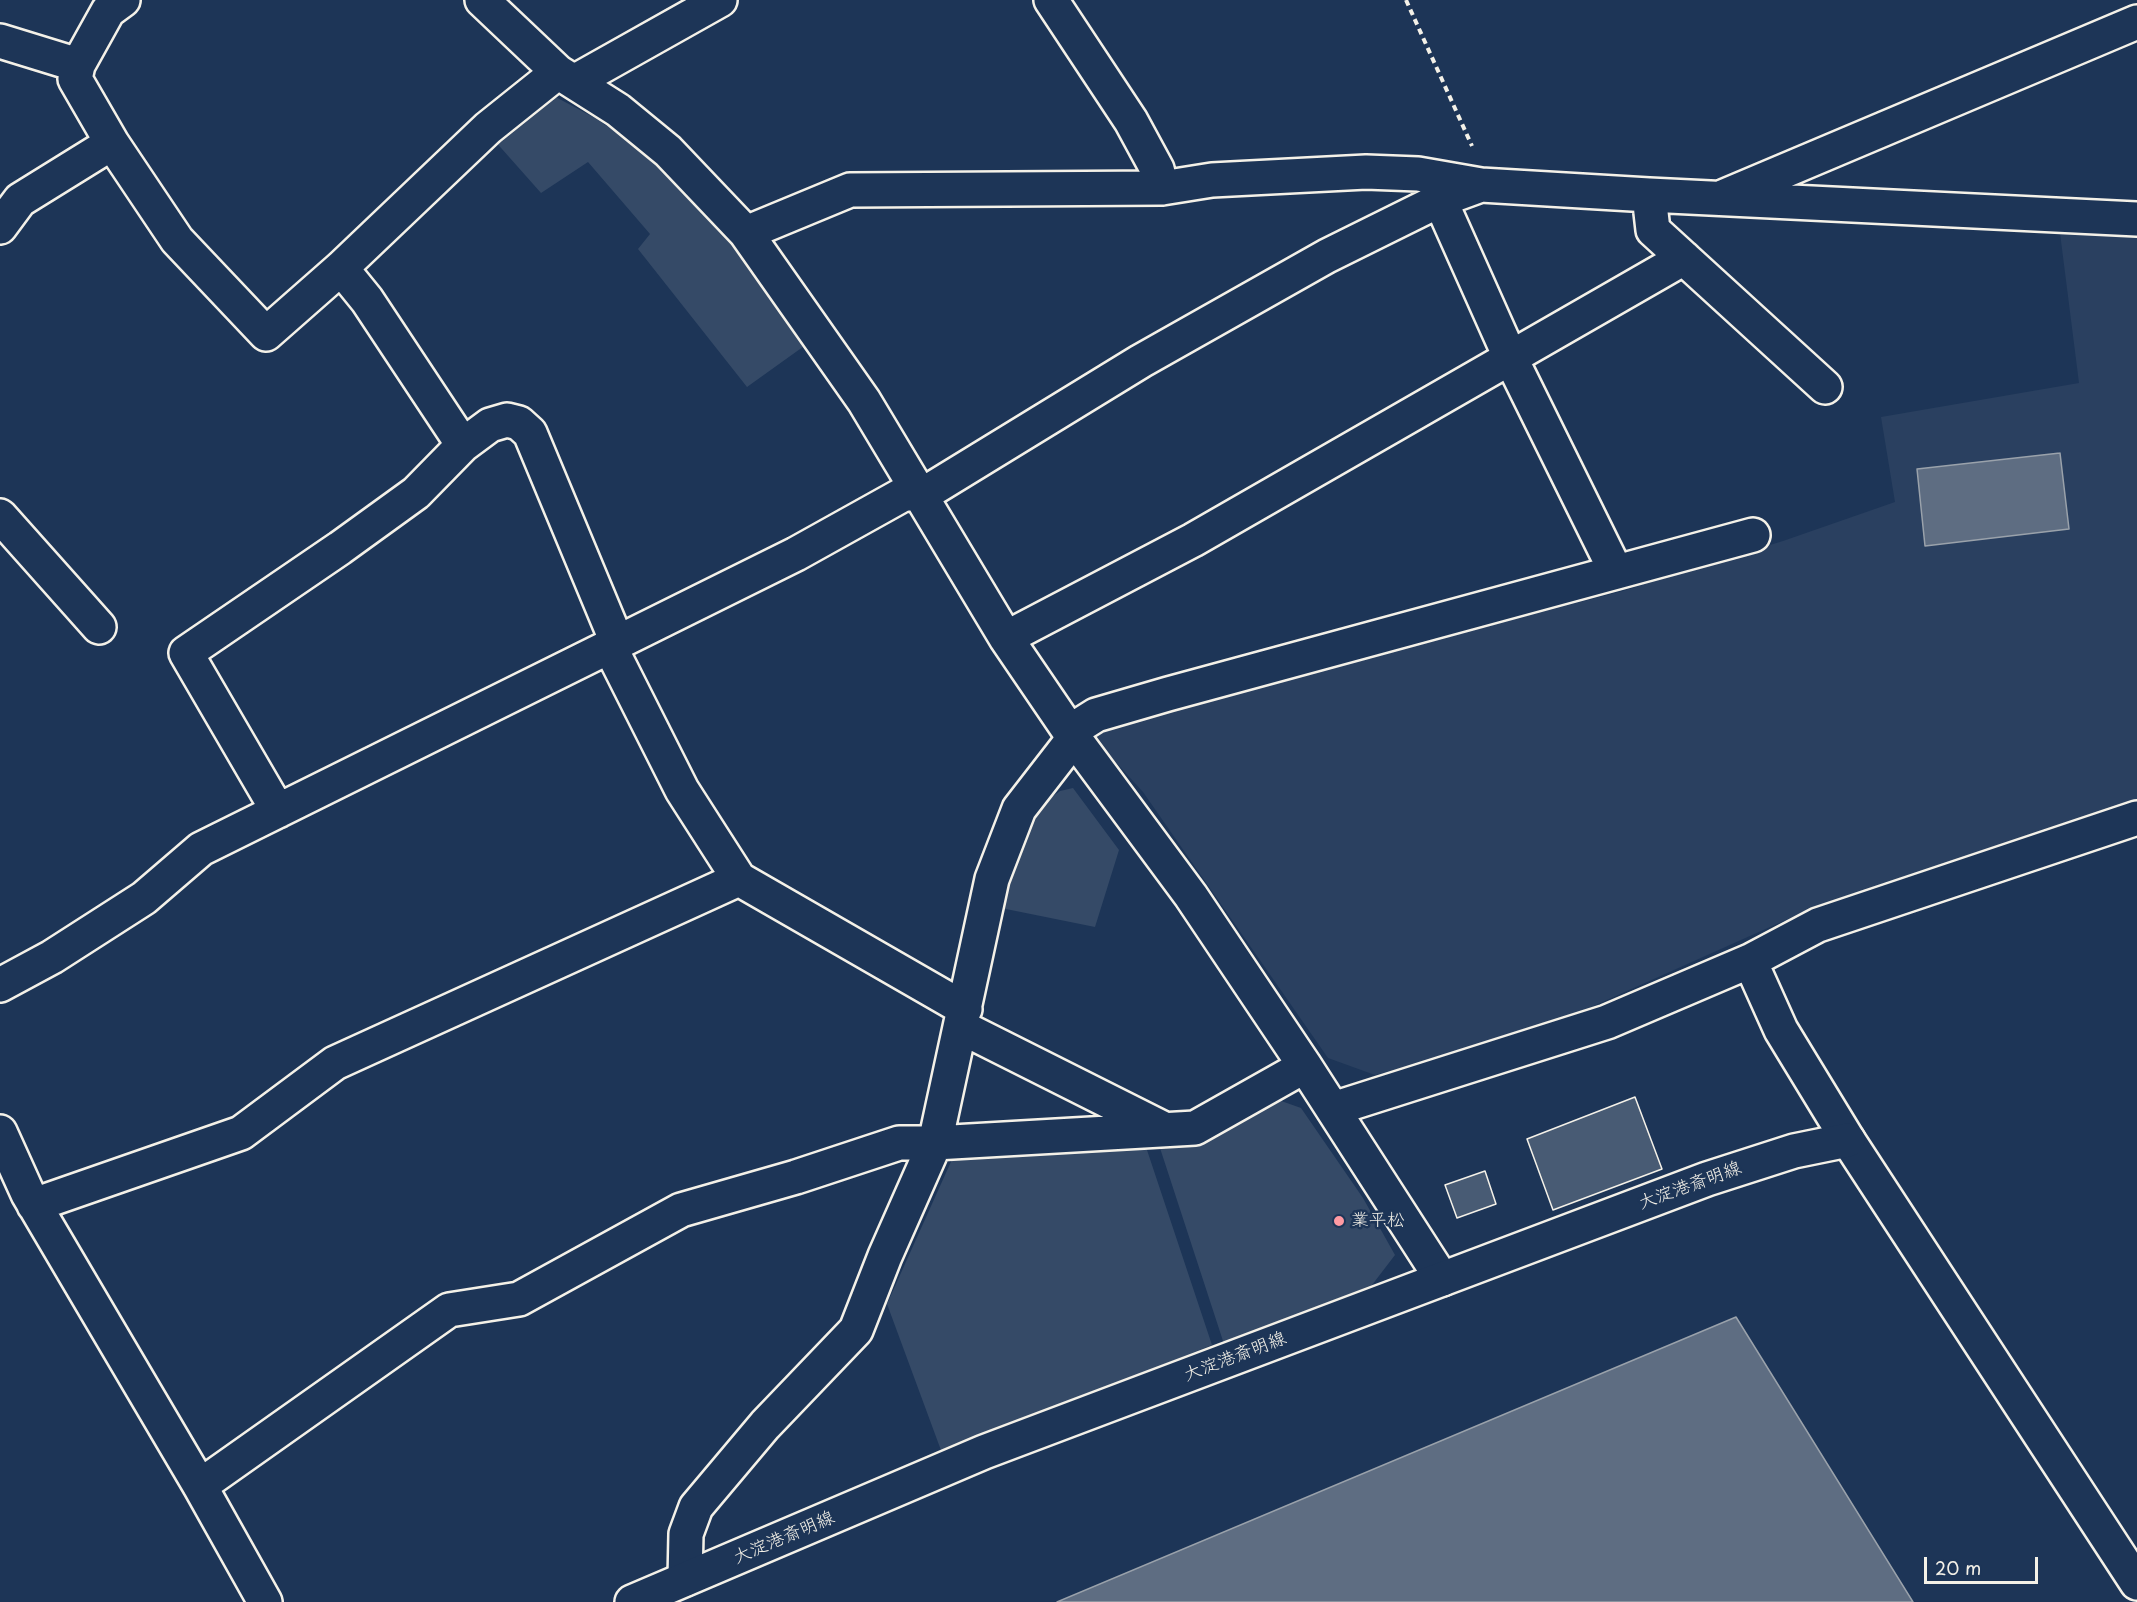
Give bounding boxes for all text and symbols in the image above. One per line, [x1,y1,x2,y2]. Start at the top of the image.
street label: 大淀港斎明線 [1636,1157,1744,1215]
place label: 業平松 [1351,1210,1405,1232]
marker: 業平松 [1332,1214,1346,1228]
street label: 大淀港斎明線 [1181,1328,1289,1386]
street label: 大淀港斎明線 [730,1507,838,1569]
scale bar [1927,1545,2041,1583]
text: 20 m [1935,1554,1981,1581]

